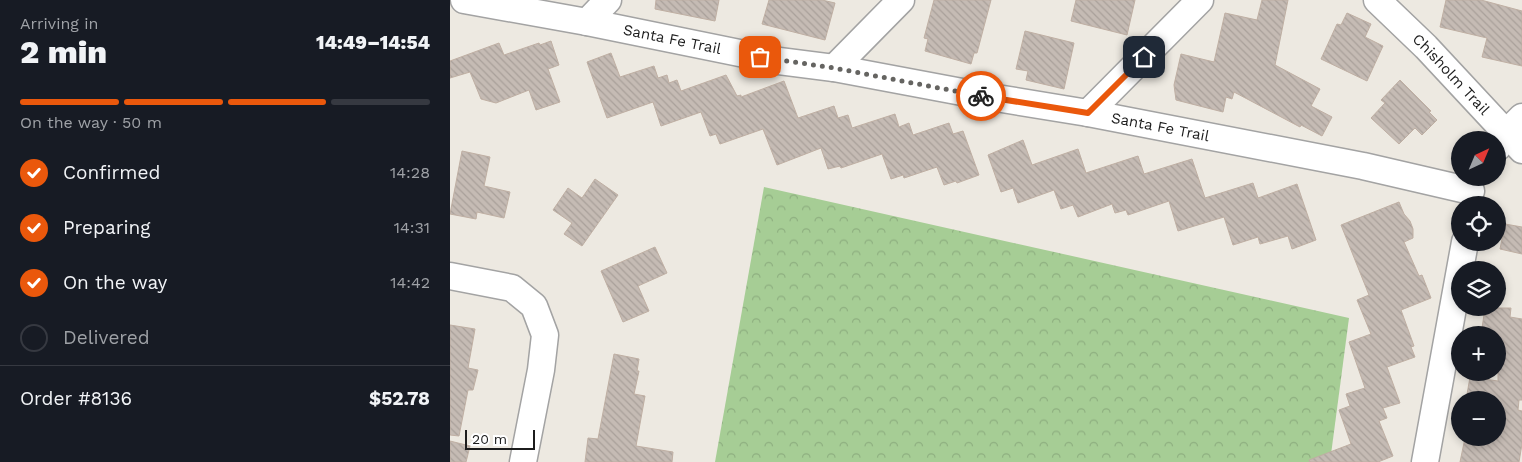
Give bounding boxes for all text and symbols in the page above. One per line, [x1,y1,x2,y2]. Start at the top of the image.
text: Arriving in [20,14,98,33]
street label: Santa Fe Trail [622,21,723,58]
street label: Chisholm Trail [1409,30,1494,119]
text: 14:49–14:54 [316,31,430,54]
text: 2 min [20,33,107,71]
pin [739,36,781,78]
pin [1123,36,1165,78]
icon: bag [746,43,774,71]
icon: home [1130,43,1158,71]
courier [956,71,1006,121]
icon: bike [967,82,995,110]
street label: Santa Fe Trail [1110,109,1211,145]
text: On the way · 50 m [20,113,162,132]
north arrow [1451,131,1506,186]
map controls [1451,131,1506,446]
icon: check [20,159,48,187]
text: Confirmed [63,161,160,184]
text: 14:28 [390,163,430,182]
button: locate [1451,196,1506,251]
icon: check [20,214,48,242]
text: Preparing [63,216,150,239]
text: 14:31 [394,218,430,237]
button: layers [1451,261,1506,316]
icon: check [20,269,48,297]
text: On the way [63,271,167,294]
text: 14:42 [390,273,430,292]
text: Delivered [63,326,150,349]
button: + [1451,326,1506,381]
text: Order #8136 [20,387,132,410]
text: $52.78 [369,387,430,410]
button: − [1451,391,1506,446]
scale bar [465,427,535,450]
text: 20 m [472,431,507,447]

